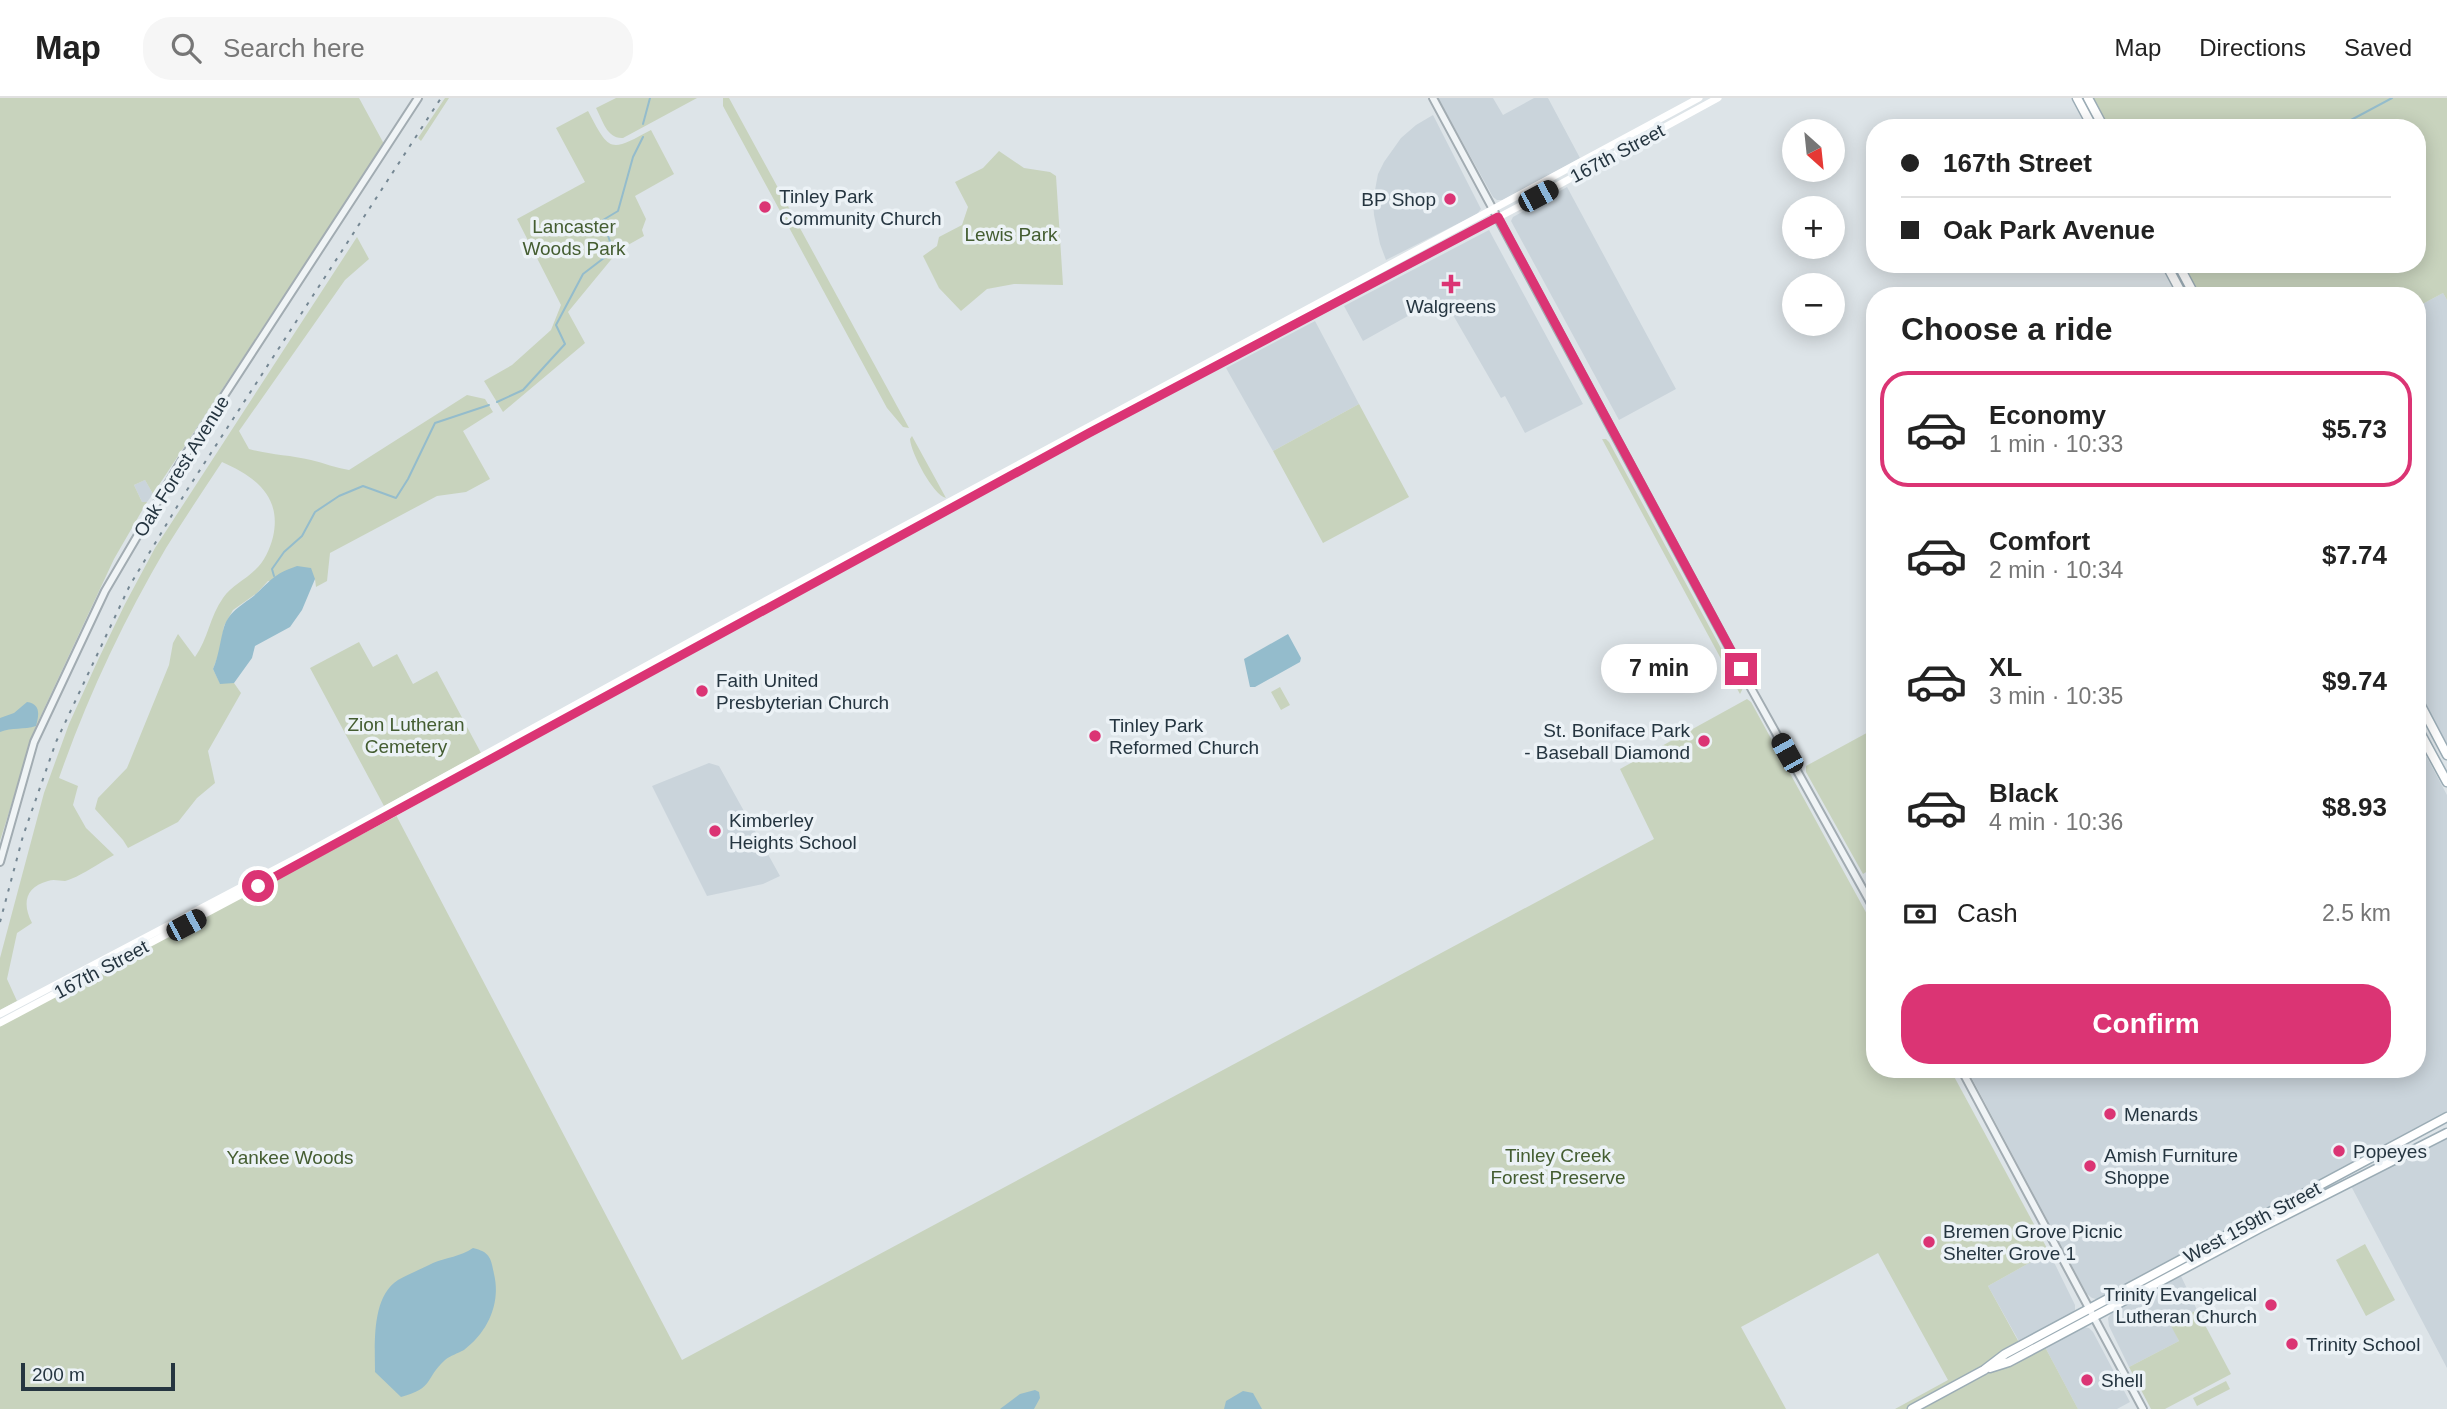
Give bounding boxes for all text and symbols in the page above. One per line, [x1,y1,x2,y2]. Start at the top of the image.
search box [143,17,633,80]
text: Map [35,29,101,66]
icon: search [167,29,205,67]
text: Search here [223,33,365,63]
text: Map [2115,34,2161,61]
text: Directions [2199,34,2306,61]
text: Saved [2344,34,2412,61]
north arrow [1782,119,1844,182]
map controls [1782,119,1845,336]
street label: 167th Street [1567,120,1668,187]
text: 167th Street [1943,148,2092,178]
car [1515,177,1562,215]
place label: Tinley Park Community Church [779,186,942,229]
place label: BP Shop [1361,189,1436,210]
marker: BP Shop [1442,191,1458,207]
button: + [1782,196,1845,259]
marker: Tinley Park Community Church [757,199,773,215]
text: Oak Park Avenue [1943,215,2155,245]
park label: Lancaster Woods Park [522,216,626,259]
park label: Lewis Park [965,224,1058,245]
button: − [1782,273,1845,336]
marker: Walgreens [1443,276,1459,292]
place label: Walgreens [1406,296,1496,317]
text: Choose a ride [1901,311,2113,347]
street label: Oak Forest Avenue [130,392,233,541]
icon: car [1905,398,1968,461]
text: Economy [1989,400,2106,430]
text: $5.73 [2322,414,2387,444]
text: 1 min · 10:33 [1989,431,2123,457]
icon: car [1905,524,1968,587]
text: Comfort [1989,526,2090,556]
text: $7.74 [2322,540,2387,570]
text: 2 min · 10:34 [1989,557,2123,583]
callout: 7 min [1601,644,1716,694]
icon: car [1905,650,1968,713]
text: XL [1989,652,2022,682]
route end [1725,653,1757,685]
text: 7 min [1629,655,1689,681]
text: $9.74 [2322,666,2387,696]
place label: Faith United Presbyterian Church [716,670,889,713]
marker: Faith United Presbyterian Church [694,683,710,699]
text: 3 min · 10:35 [1989,683,2123,709]
park label: Zion Lutheran Cemetery [347,714,465,757]
place label: Tinley Park Reformed Church [1109,715,1259,758]
place label: St. Boniface Park - Baseball Diamond [1524,720,1690,763]
marker: Tinley Park Reformed Church [1087,728,1103,744]
car [1768,730,1807,776]
marker: St. Boniface Park - Baseball Diamond [1696,733,1712,749]
icon: car [1905,776,1968,839]
text: Black [1989,778,2058,808]
text: $8.93 [2322,792,2387,822]
text: 4 min · 10:36 [1989,809,2123,835]
place label: Kimberley Heights School [729,810,857,853]
marker: Kimberley Heights School [707,823,723,839]
route start [242,870,274,902]
icon: cash [1901,895,1939,933]
text: Cash [1957,898,2018,928]
text: 2.5 km [2322,900,2391,926]
car [163,906,210,944]
street label: 167th Street [51,936,152,1003]
button: Confirm [1901,984,2391,1064]
place label: Menards [2124,1104,2198,1125]
marker: Menards [2102,1106,2118,1122]
place label: Popeyes [2353,1141,2427,1162]
marker: Popeyes [2331,1143,2347,1159]
park label: Tinley Creek Forest Preserve [1490,1145,1626,1188]
place label: Amish Furniture Shoppe [2104,1145,2238,1188]
park label: Yankee Woods [226,1147,354,1168]
marker: Amish Furniture Shoppe [2082,1158,2098,1174]
street label: West 159th Street [2180,1177,2325,1267]
place label: Bremen Grove Picnic Shelter Grove 1 [1943,1221,2123,1264]
marker: Bremen Grove Picnic Shelter Grove 1 [1921,1234,1937,1250]
place label: Trinity Evangelical Lutheran Church [2104,1284,2257,1327]
marker: Trinity Evangelical Lutheran Church [2263,1297,2279,1313]
place label: Trinity School [2306,1334,2420,1355]
marker: Trinity School [2284,1336,2300,1352]
scale bar [21,1360,175,1392]
text: 200 m [32,1364,85,1385]
place label: Shell [2101,1370,2143,1391]
marker: Shell [2079,1372,2095,1388]

